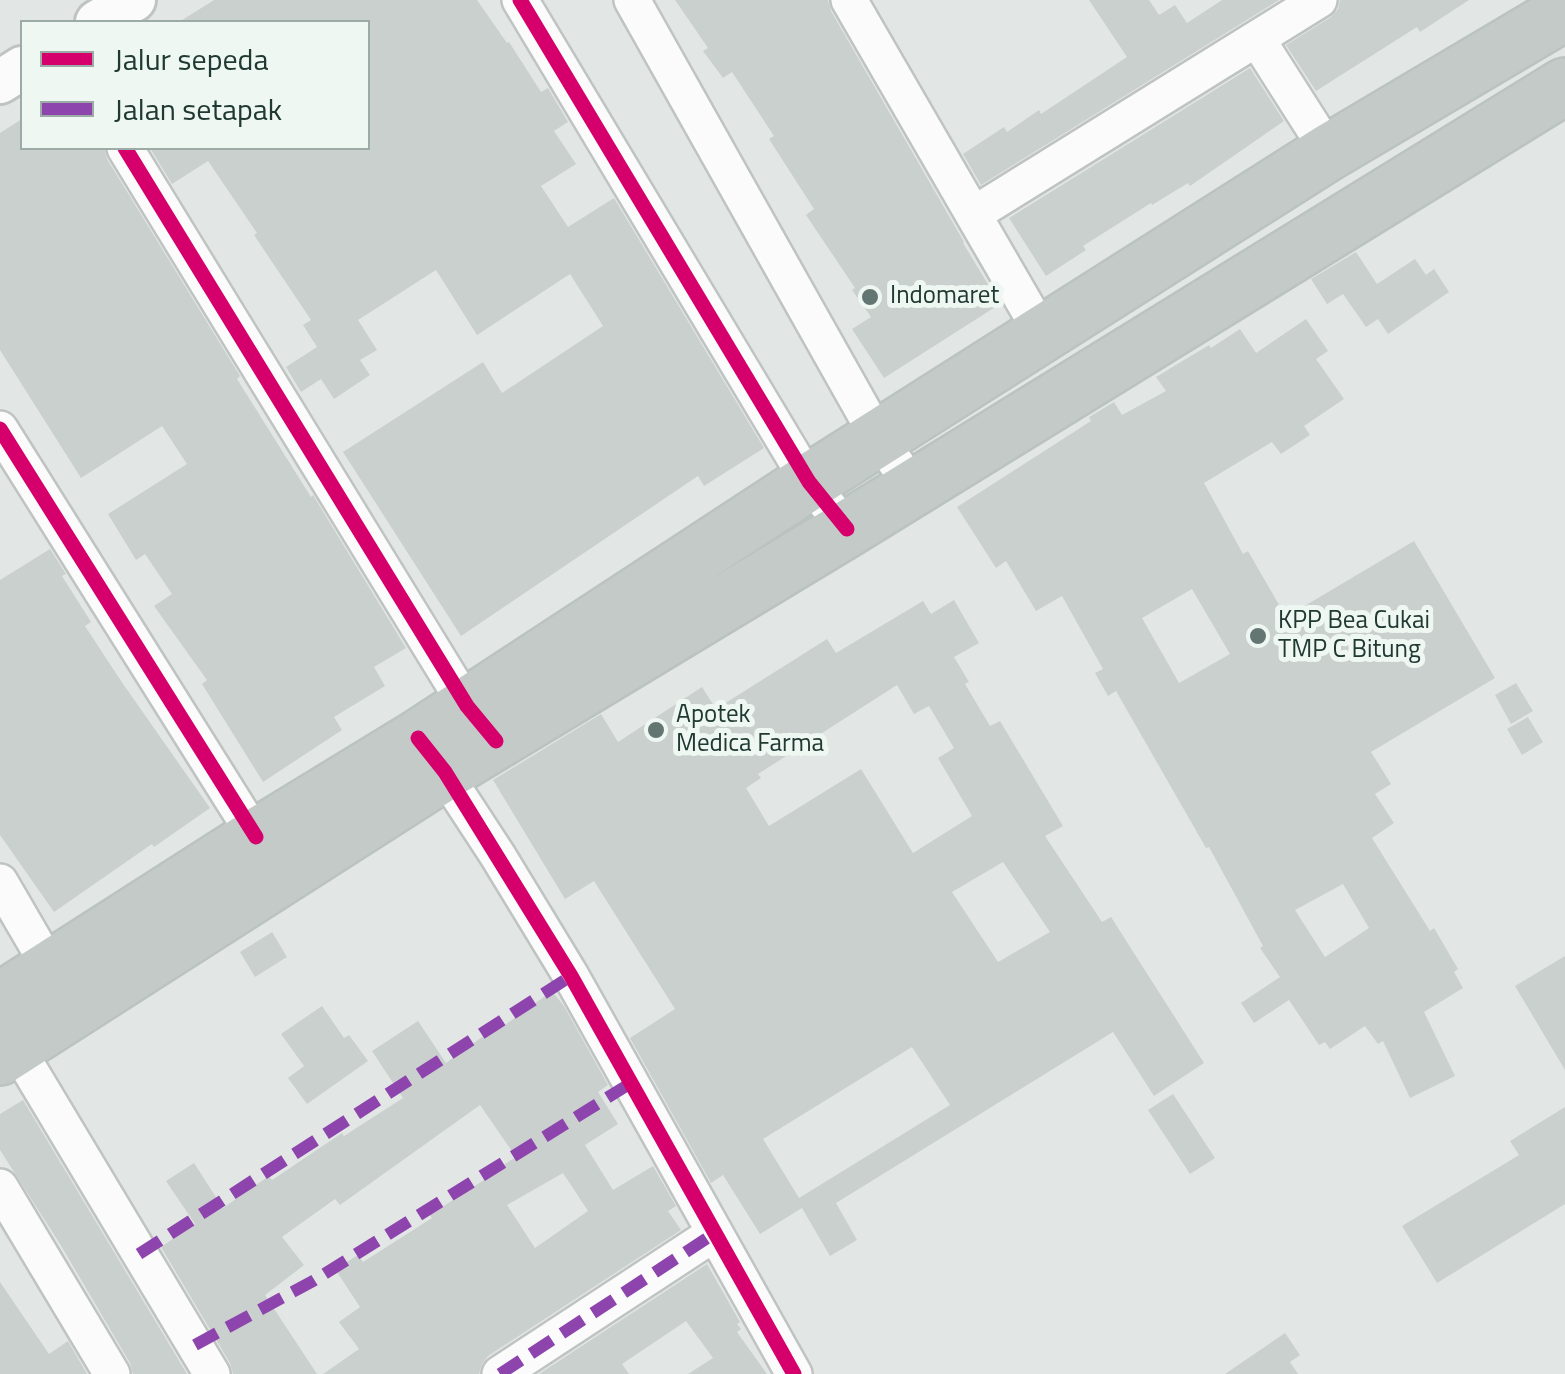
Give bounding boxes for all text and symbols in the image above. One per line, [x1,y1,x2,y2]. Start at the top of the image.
legend [20,20,370,150]
text: Jalur sepeda [114,36,269,82]
text: Jalan setapak [114,86,282,132]
place label: Indomaret [890,282,999,312]
marker: Indomaret [859,286,881,308]
place label: KPP Bea Cukai TMP C Bitung [1278,607,1430,666]
marker: KPP Bea Cukai TMP C Bitung [1247,625,1269,647]
place label: Apotek Medica Farma [676,701,824,760]
marker: Apotek Medica Farma [645,719,667,741]

